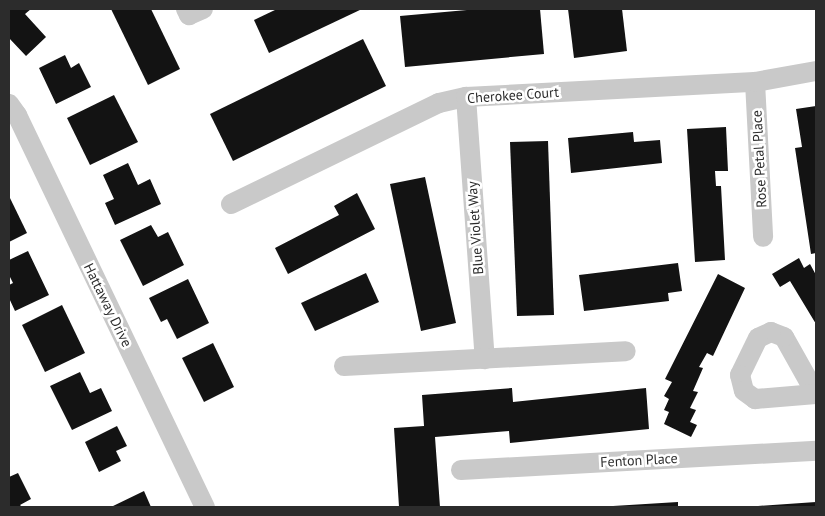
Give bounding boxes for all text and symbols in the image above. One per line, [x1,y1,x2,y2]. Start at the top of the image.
street label: Cherokee Court [467,83,559,107]
street label: Rose Petal Place [748,110,770,208]
street label: Blue Violet Way [463,181,487,275]
street label: Hattaway Drive [80,260,136,350]
street label: Fenton Place [600,450,678,470]

